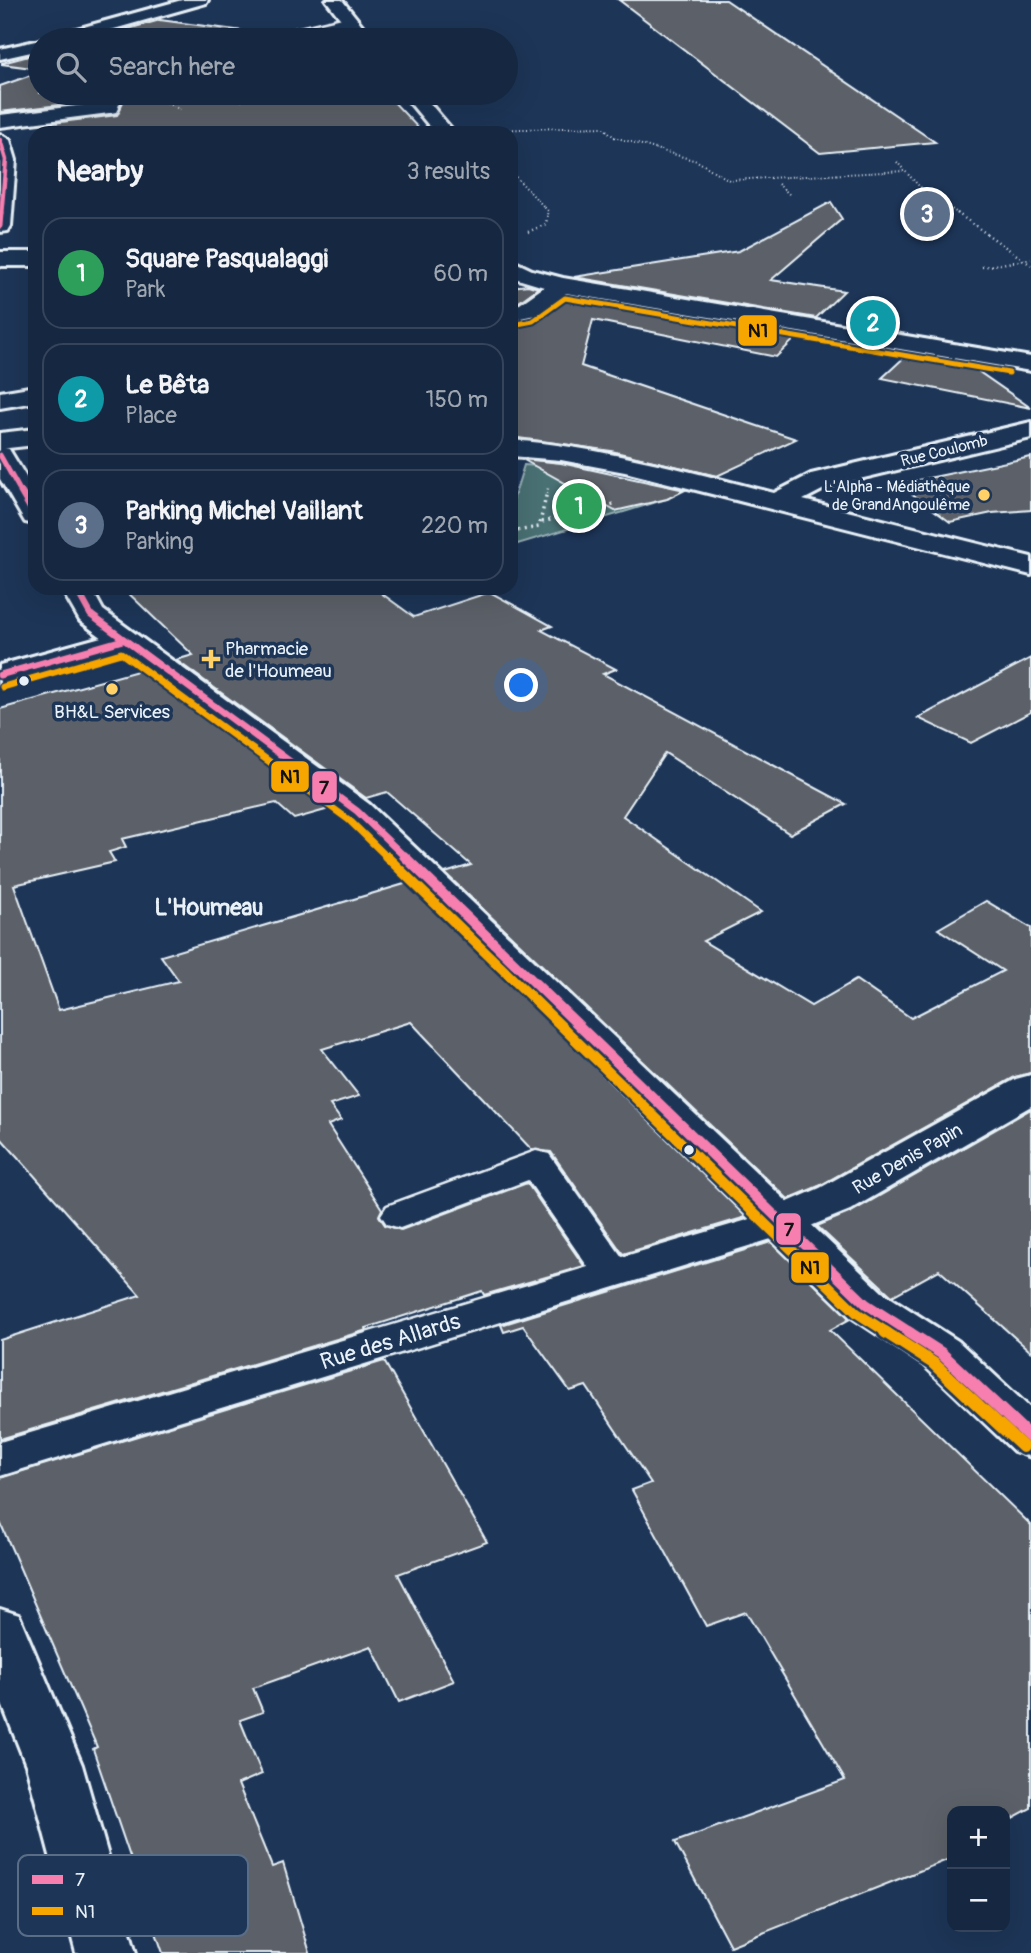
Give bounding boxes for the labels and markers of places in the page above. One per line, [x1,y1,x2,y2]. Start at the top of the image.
pin: 3 [904,188,950,240]
pin: 2 [850,297,896,349]
place label: L'Alpha - Médiathèque de GrandAngoulême [824,477,970,515]
pin: 1 [556,480,602,532]
marker: L'Alpha - Médiathèque de GrandAngoulême [976,487,992,503]
place label: Pharmacie de l'Houmeau [225,637,332,683]
marker: Pharmacie de l'Houmeau [203,651,219,667]
unlabelled marker [17,674,31,688]
marker: BH&L Services [104,681,120,697]
place label: BH&L Services [54,700,171,724]
unlabelled marker [682,1143,696,1157]

